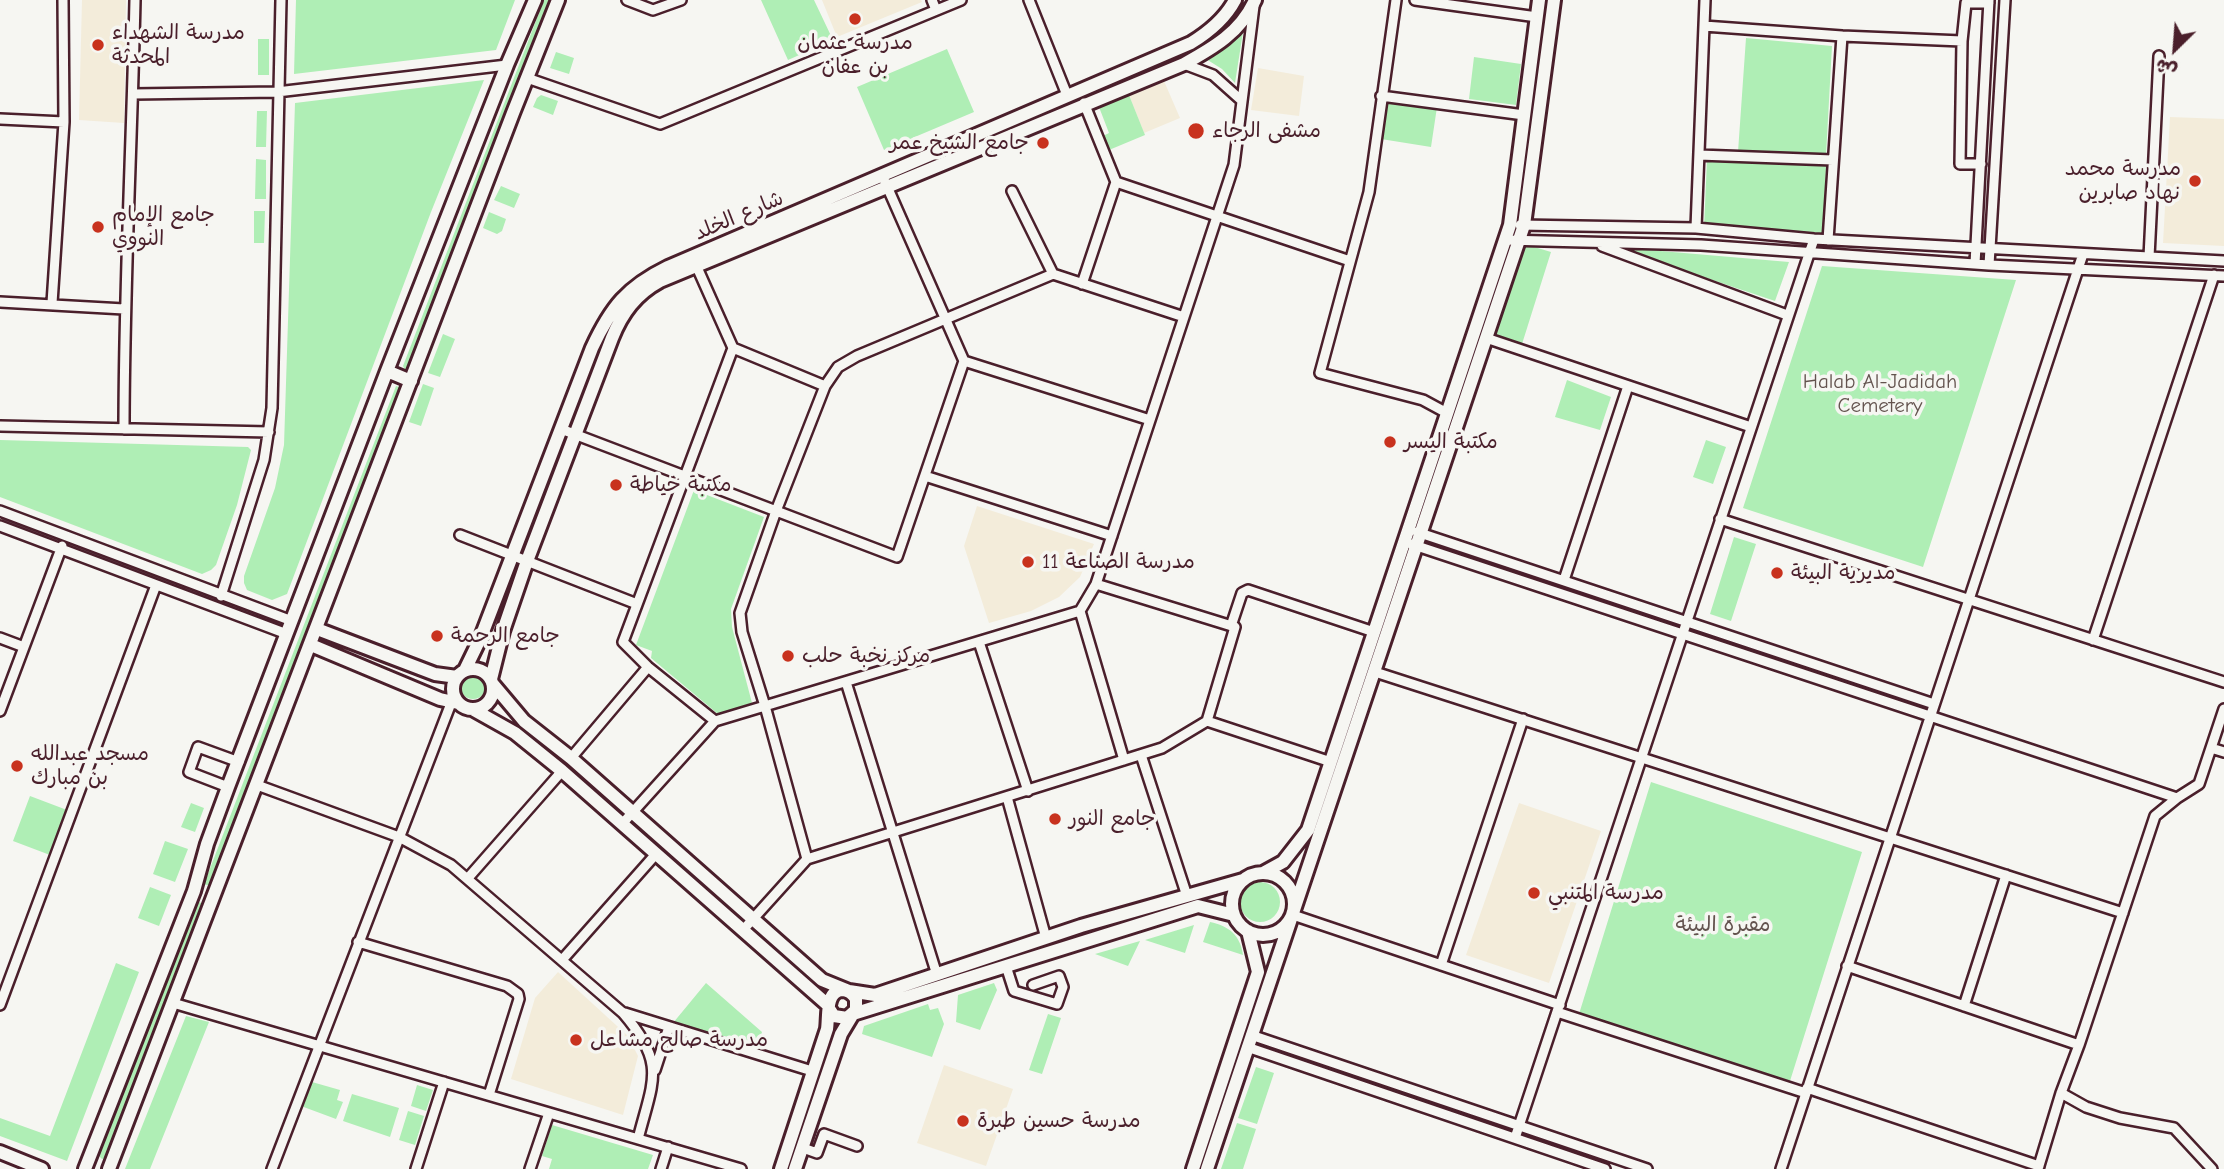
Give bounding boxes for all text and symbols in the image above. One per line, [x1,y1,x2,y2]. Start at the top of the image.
marker: مدرسة عثمان بن عفان [847,11,863,27]
north arrow [2140,14,2210,84]
place label: مدرسة الشهداء المحدثة [112,20,245,70]
place label: مدرسة عثمان بن عفان [797,30,913,80]
marker: مدرسة الشهداء المحدثة [90,37,106,53]
text: ش [2152,54,2180,82]
place label: مشفى الرجاء [1212,118,1321,144]
marker: مشفى الرجاء [1186,121,1206,141]
place label: جامع الشيخ عمر [889,130,1029,156]
marker: جامع الشيخ عمر [1035,135,1051,151]
place label: مدرسة محمد نهاد صابرين [2065,156,2181,206]
marker: مدرسة محمد نهاد صابرين [2187,173,2203,189]
street label: شارع الخلد [691,186,787,246]
place label: جامع الإمام النووي [112,202,215,252]
marker: جامع الإمام النووي [90,219,106,235]
park label: Halab Al-Jadidah Cemetery [1803,369,1957,419]
place label: مكتبة اليسر [1404,429,1498,455]
marker: مكتبة اليسر [1382,434,1398,450]
place label: مكتبة خياطة [630,472,732,498]
marker: مكتبة خياطة [608,477,624,493]
place label: مدرسة الصناعة 11 [1042,549,1195,575]
marker: مدرسة الصناعة 11 [1020,554,1036,570]
place label: مديرية البيئة [1791,560,1896,586]
marker: مديرية البيئة [1769,565,1785,581]
place label: جامع الرحمة [451,623,560,649]
marker: جامع الرحمة [429,628,445,644]
place label: مركز نخبة حلب [802,643,930,669]
marker: مركز نخبة حلب [780,648,796,664]
place label: مسجد عبدالله بن مبارك [31,741,149,791]
marker: مسجد عبدالله بن مبارك [9,758,25,774]
place label: جامع النور [1069,806,1155,832]
marker: جامع النور [1047,811,1063,827]
place label: مدرسة المتنبي [1548,880,1664,906]
marker: مدرسة المتنبي [1526,885,1542,901]
park label: مقبرة البيئة [1675,912,1771,938]
place label: مدرسة صالح مشاعل [590,1027,768,1053]
marker: مدرسة صالح مشاعل [568,1032,584,1048]
place label: مدرسة حسين طبرة [977,1108,1141,1134]
marker: مدرسة حسين طبرة [955,1113,971,1129]

